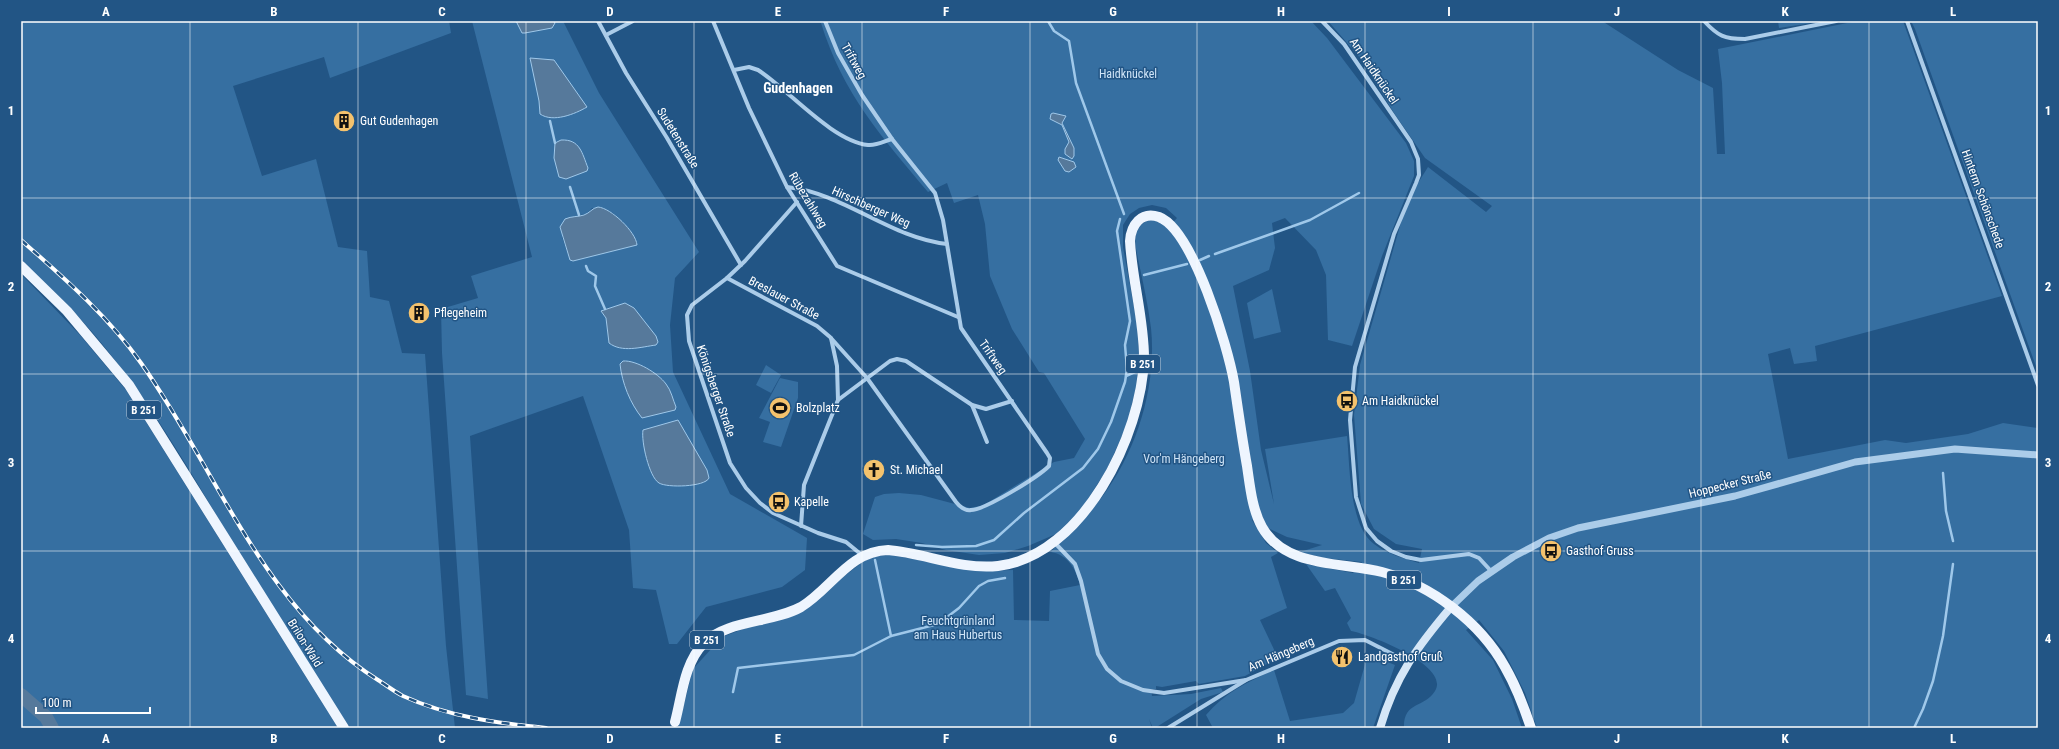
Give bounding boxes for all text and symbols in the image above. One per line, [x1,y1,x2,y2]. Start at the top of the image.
text: A [102,4,110,19]
text: B [270,4,278,19]
text: C [438,4,446,19]
text: D [606,4,614,19]
text: E [775,4,782,19]
text: F [943,4,949,19]
text: G [1109,4,1117,19]
text: H [1277,4,1285,19]
text: I [1447,4,1451,19]
text: J [1614,4,1620,19]
text: K [1781,4,1789,19]
text: L [1950,4,1956,19]
street label: Am Haidknückel [1347,35,1401,107]
street label: Triftweg [838,41,870,81]
park label: Haidknückel [1099,67,1157,81]
district label: Gudenhagen [763,80,833,96]
text: 1 [8,103,14,118]
text: 1 [2045,103,2051,118]
street label: Sudetenstraße [654,105,702,171]
building icon: Gut Gudenhagen [331,108,357,134]
place label: Gut Gudenhagen [360,114,439,128]
street label: Hinterm Schönschede [1959,148,2007,251]
street label: Rübezahlweg [786,170,830,231]
street label: Hirschberger Weg [830,183,912,231]
street label: Breslauer Straße [746,273,822,323]
text: 2 [8,279,15,294]
text: 2 [2045,279,2052,294]
building icon: Pflegeheim [406,300,432,326]
place label: Pflegeheim [434,306,487,320]
street label: Triftweg [976,337,1010,377]
street label: Königsberger Straße [694,343,738,439]
road number: B 251 [1126,355,1160,373]
bus stop icon: Am Haidknückel [1334,388,1360,414]
place label: Am Haidknückel [1362,394,1439,408]
sports icon: Bolzplatz [767,395,793,421]
road number: B 251 [127,401,161,419]
place label: Bolzplatz [796,401,840,415]
park label: Vor'm Hängeberg [1143,452,1225,466]
text: 3 [8,455,14,470]
text: 3 [2045,455,2051,470]
church icon: St. Michael [861,457,887,483]
place label: St. Michael [890,463,943,477]
street label: Hoppecker Straße [1687,467,1773,501]
bus stop icon: Kapelle [766,489,792,515]
place label: Kapelle [794,495,829,509]
bus stop icon: Gasthof Gruss [1538,538,1564,564]
place label: Gasthof Gruss [1566,544,1634,558]
road number: B 251 [1387,571,1421,589]
park label: Feuchtgrünland am Haus Hubertus [914,614,1002,642]
street label: Brilon-Wald [285,616,325,670]
text: 4 [8,631,15,646]
road number: B 251 [690,631,724,649]
text: 4 [2045,631,2052,646]
street label: Am Hängeberg [1246,634,1316,674]
restaurant icon: Landgasthof Gruß [1329,644,1355,670]
place label: Landgasthof Gruß [1358,650,1443,664]
scale bar [36,689,150,715]
text: 100 m [42,696,72,710]
text: A [102,731,110,746]
text: B [270,731,278,746]
text: C [438,731,446,746]
text: D [606,731,614,746]
text: E [775,731,782,746]
text: F [943,731,949,746]
text: G [1109,731,1117,746]
text: H [1277,731,1285,746]
text: I [1447,731,1451,746]
text: J [1614,731,1620,746]
text: K [1781,731,1789,746]
text: L [1950,731,1956,746]

